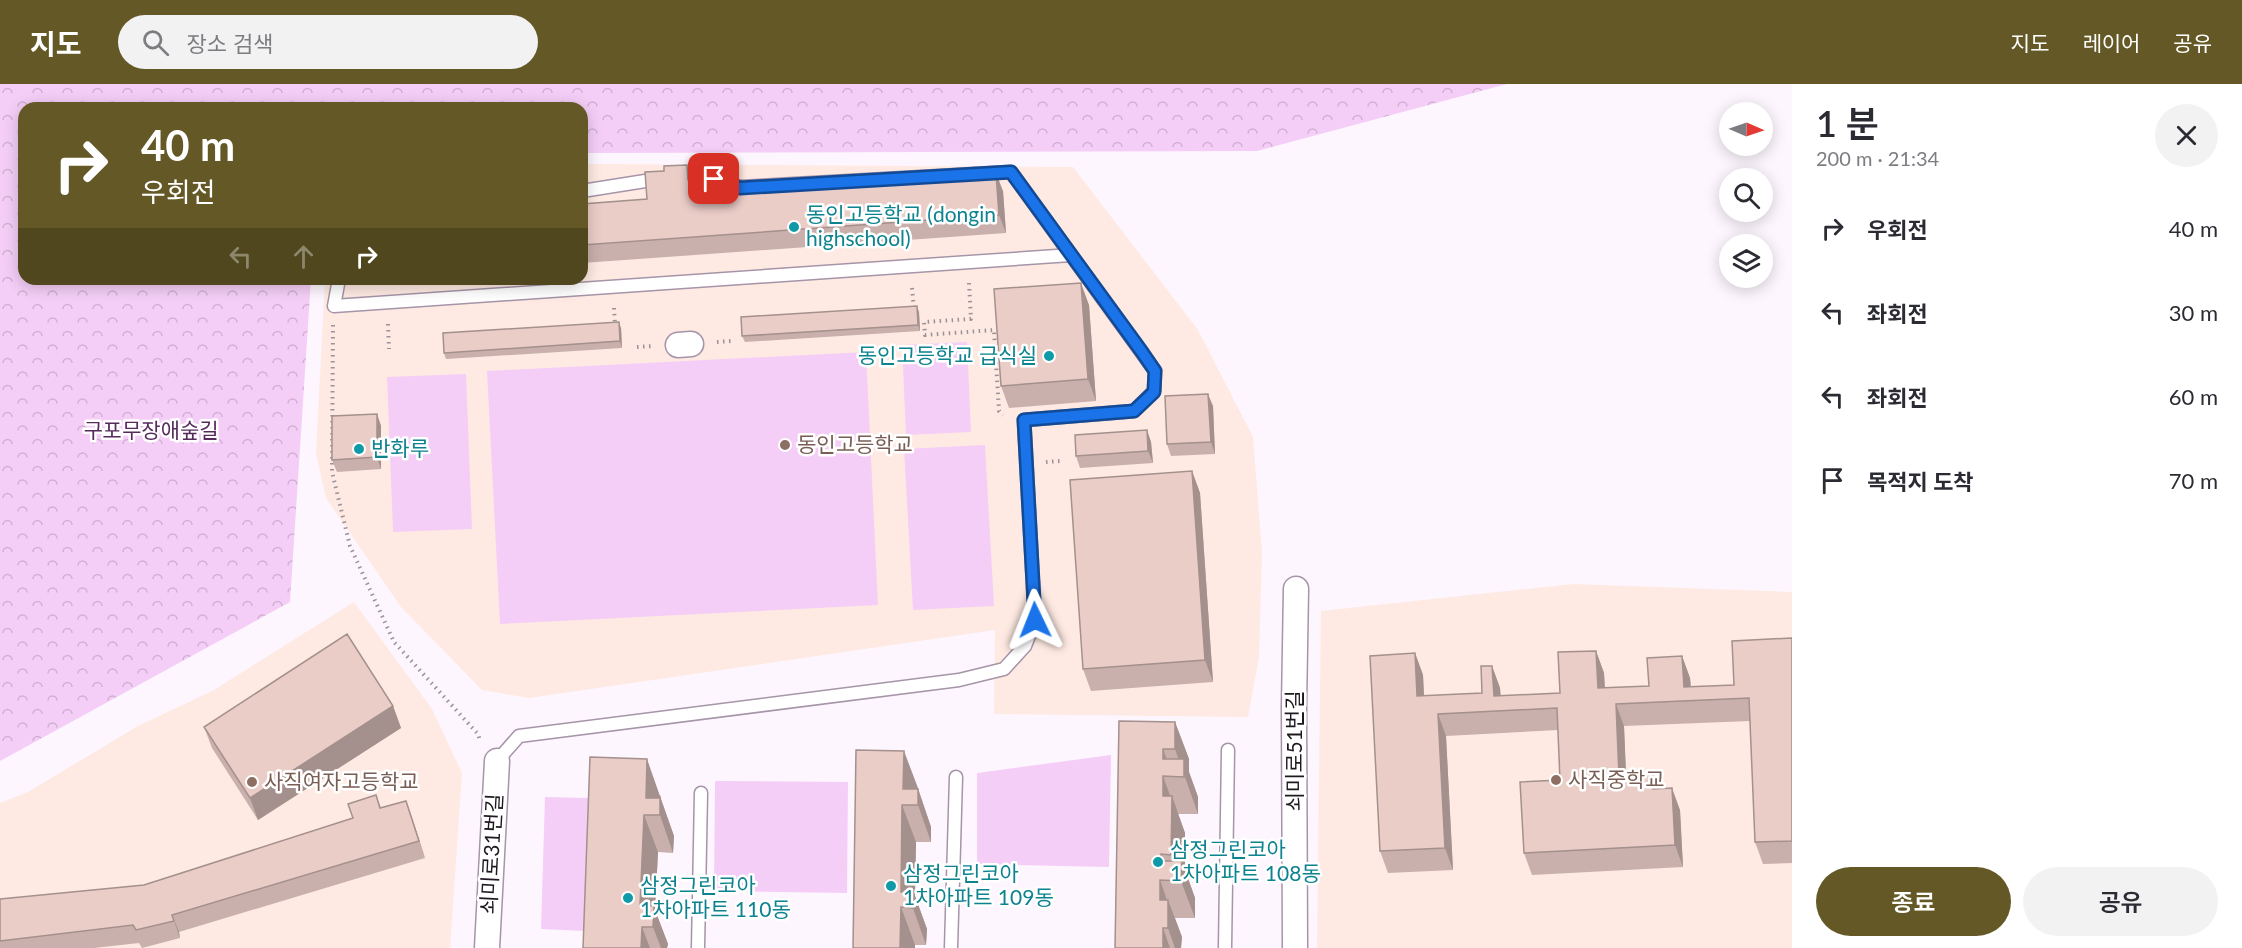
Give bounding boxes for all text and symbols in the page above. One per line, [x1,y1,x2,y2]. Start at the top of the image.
search box [118,15,538,69]
text: 지도 [30,26,82,60]
icon: search [139,26,172,59]
text: 장소 검색 [187,30,273,57]
text: 지도 [2011,30,2049,55]
text: 레이어 [2082,30,2140,55]
text: 공유 [2173,30,2212,55]
text: 1 분 [1816,101,1879,145]
north arrow [1719,102,1773,156]
map controls [1719,102,1773,288]
button: close [2155,104,2218,167]
text: 40 m [141,120,235,170]
icon: right [42,126,120,204]
text: 200 m · 21:34 [1816,146,1939,170]
pin [688,153,739,204]
icon: arrive [697,162,730,195]
button: search [1719,168,1773,222]
text: 우회전 [141,175,216,208]
place label: 동인고등학교 (dongin highschool) [806,201,996,250]
icon: right [1816,212,1849,245]
text: 40 m [2169,215,2218,242]
text: 우회전 [1867,216,1928,243]
marker: 동인고등학교 (dongin highschool) [787,220,801,234]
button: layers [1719,234,1773,288]
icon: left [224,240,257,273]
icon: ahead [287,240,320,273]
icon: right [350,240,383,273]
icon: left [1816,296,1849,329]
text: 30 m [2169,299,2218,326]
text: 좌회전 [1867,300,1928,327]
place label: 동인고등학교 급식실 [858,342,1037,367]
marker: 동인고등학교 급식실 [1042,349,1056,363]
icon: left [1816,380,1849,413]
text: 60 m [2169,383,2218,410]
text: 좌회전 [1867,384,1928,411]
park label: 구포무장애숲길 [83,417,219,442]
place label: 동인고등학교 [797,431,913,456]
place label: 반화루 [371,435,429,460]
marker: 동인고등학교 [778,438,792,452]
marker: 반화루 [352,442,366,456]
icon: arrive [1816,464,1849,497]
text: 70 m [2169,467,2218,494]
text: 목적지 도착 [1867,468,1974,495]
position arrow [1003,588,1067,652]
street label: 쇠미로51번길 [1281,691,1306,811]
place label: 사직중학교 [1568,766,1665,791]
place label: 사직여자고등학교 [264,768,419,793]
marker: 사직중학교 [1549,773,1563,787]
marker: 사직여자고등학교 [245,775,259,789]
street label: 쇠미로31번길 [475,793,506,915]
place label: 삼정그린코아 1차아파트 108동 [1170,836,1321,885]
marker: 삼정그린코아 1차아파트 108동 [1151,855,1165,869]
place label: 삼정그린코아 1차아파트 109동 [903,860,1054,909]
button: 종료 [1816,867,2011,936]
button: 공유 [2023,867,2218,936]
place label: 삼정그린코아 1차아파트 110동 [640,872,791,921]
marker: 삼정그린코아 1차아파트 109동 [884,879,898,893]
marker: 삼정그린코아 1차아파트 110동 [621,891,635,905]

